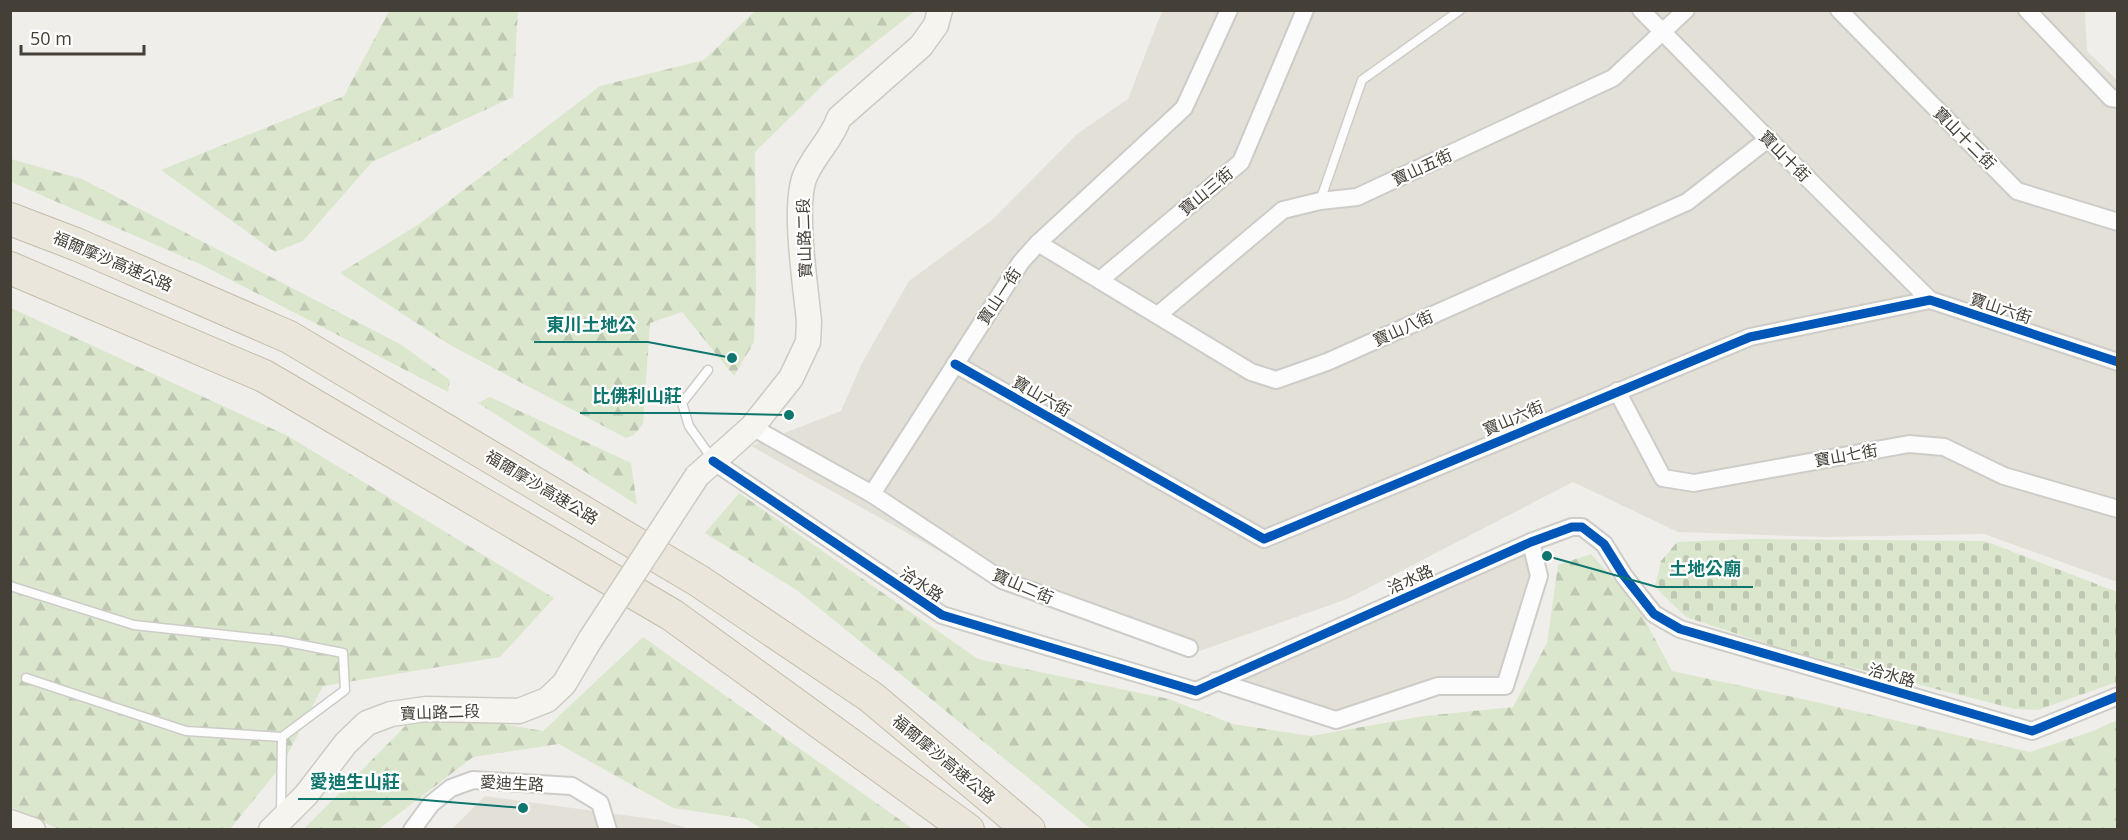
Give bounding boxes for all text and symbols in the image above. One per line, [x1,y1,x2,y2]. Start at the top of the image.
scale bar [21,18,144,56]
text: 50 m [30,26,72,50]
street label: 寶山十二街 [1929,102,2001,174]
street label: 寶山十街 [1755,126,1815,186]
street label: 寶山五街 [1388,144,1456,190]
street label: 寶山三街 [1174,162,1238,220]
street label: 寶山路二段 [792,198,816,278]
street label: 福爾摩沙高速公路 [50,226,176,296]
street label: 寶山一街 [972,263,1026,329]
street label: 寶山六街 [1967,288,2035,328]
street label: 寶山八街 [1369,305,1437,351]
callout: 東川土地公 [534,306,648,342]
text: 東川土地公 [546,312,636,336]
street label: 寶山六街 [1009,370,1075,422]
callout: 比佛利山莊 [580,377,694,413]
text: 比佛利山莊 [592,383,682,407]
street label: 寶山六街 [1479,395,1547,441]
street label: 寶山七街 [1813,439,1879,471]
street label: 福爾摩沙高速公路 [481,445,603,529]
callout: 土地公廟 [1657,551,1753,587]
text: 土地公廟 [1669,556,1741,580]
street label: 洽水路 [1384,559,1436,599]
street label: 洽水路 [896,561,948,607]
street label: 寶山二街 [989,563,1057,609]
street label: 洽水路 [1866,658,1918,692]
street label: 寶山路二段 [400,700,480,724]
street label: 福爾摩沙高速公路 [888,709,1000,809]
callout: 愛迪生山莊 [298,763,412,799]
text: 愛迪生山莊 [310,769,400,793]
street label: 愛迪生路 [479,770,545,796]

